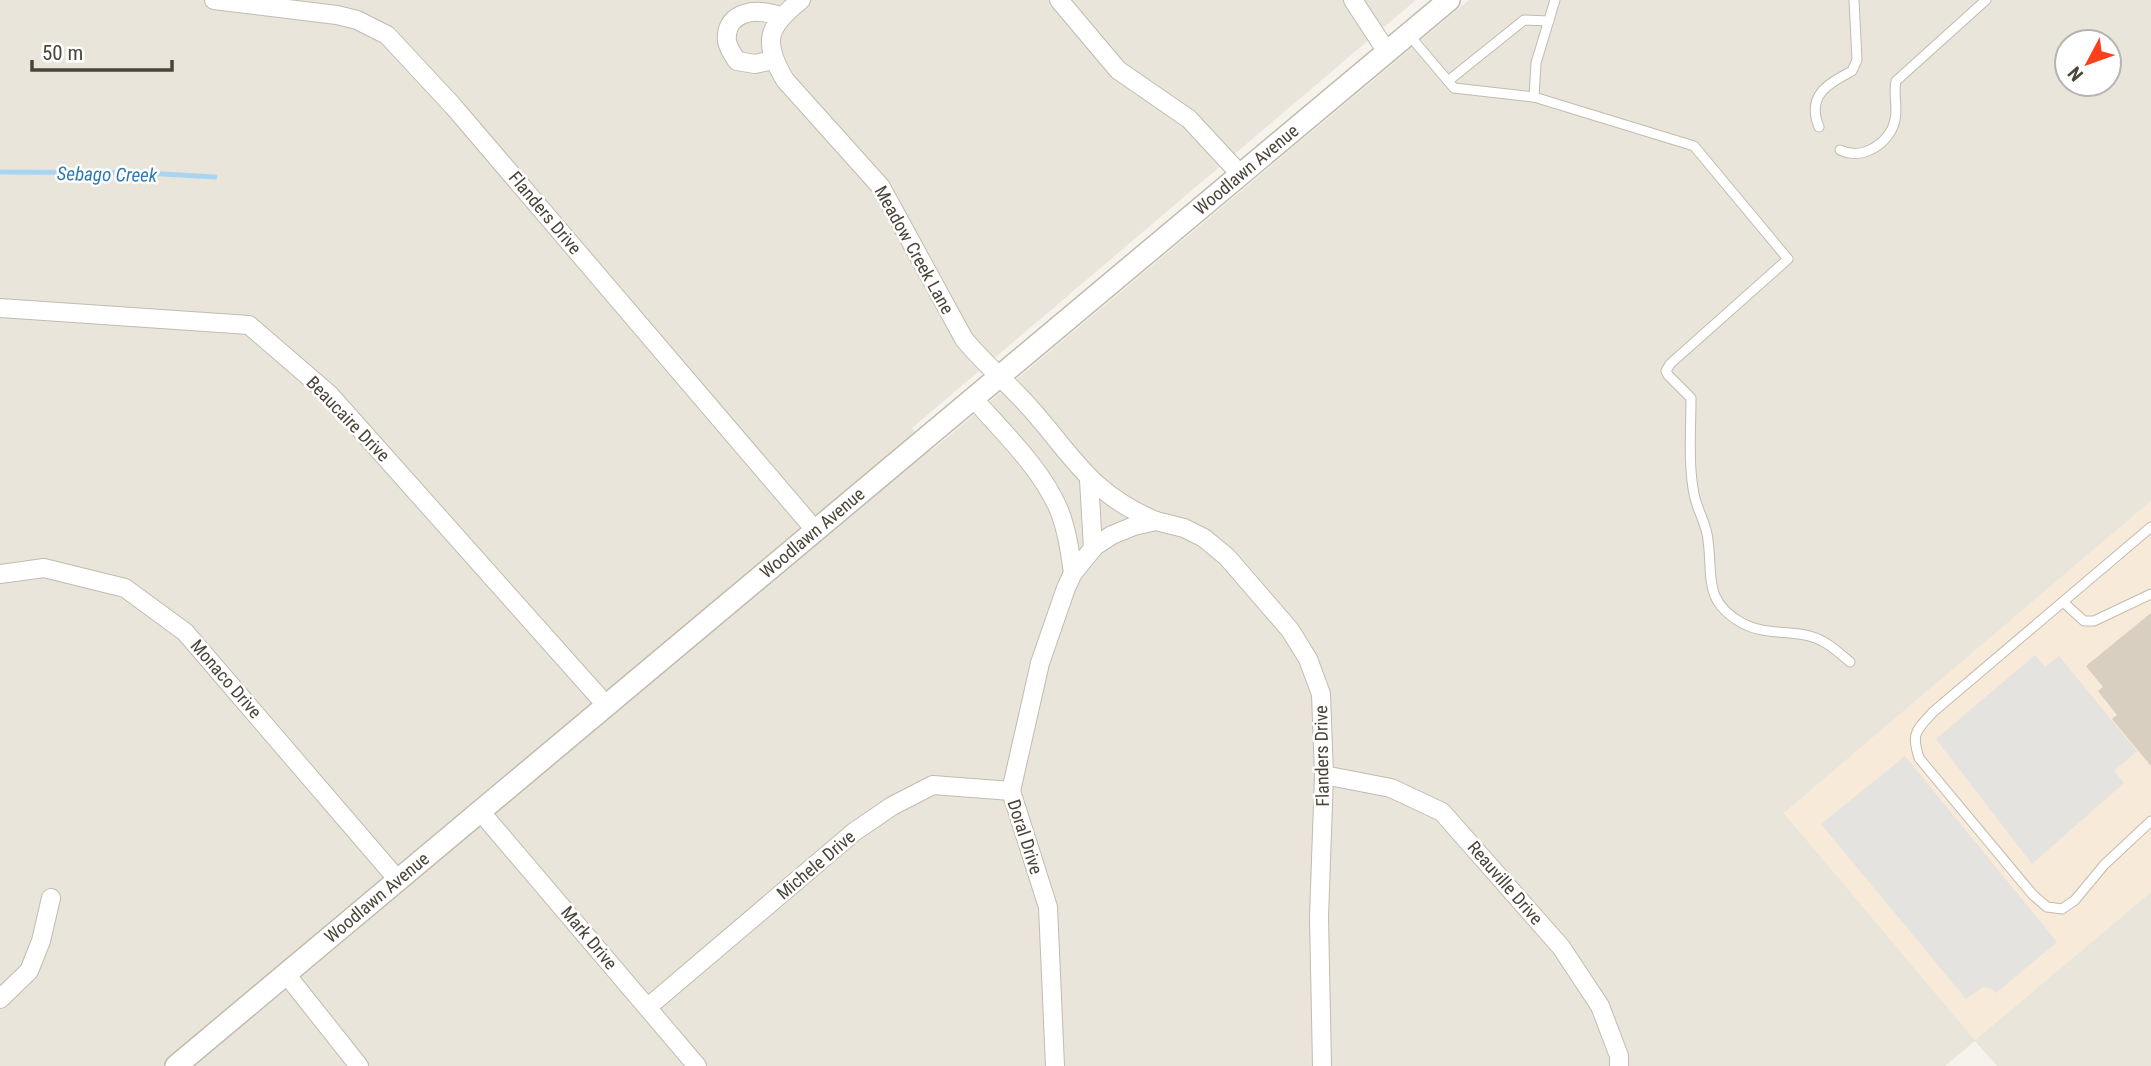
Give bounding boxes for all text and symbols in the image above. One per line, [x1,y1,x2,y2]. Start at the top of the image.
scale bar [32,28,172,72]
north arrow [2053,28,2123,98]
text: 50 m [42,41,83,65]
text: N [2063,62,2088,86]
street label: Woodlawn Avenue [1190,120,1302,219]
water label: Sebago Creek [57,162,158,187]
street label: Flanders Drive [505,167,586,258]
street label: Meadow Creek Lane [870,182,958,318]
street label: Beaucaire Drive [302,372,394,466]
street label: Woodlawn Avenue [756,483,868,582]
street label: Monaco Drive [187,635,266,722]
street label: Flanders Drive [1310,705,1333,807]
street label: Doral Drive [1004,797,1047,877]
street label: Michele Drive [772,826,859,903]
street label: Reauville Drive [1463,837,1547,929]
street label: Woodlawn Avenue [320,848,433,947]
street label: Mark Drive [557,902,622,973]

